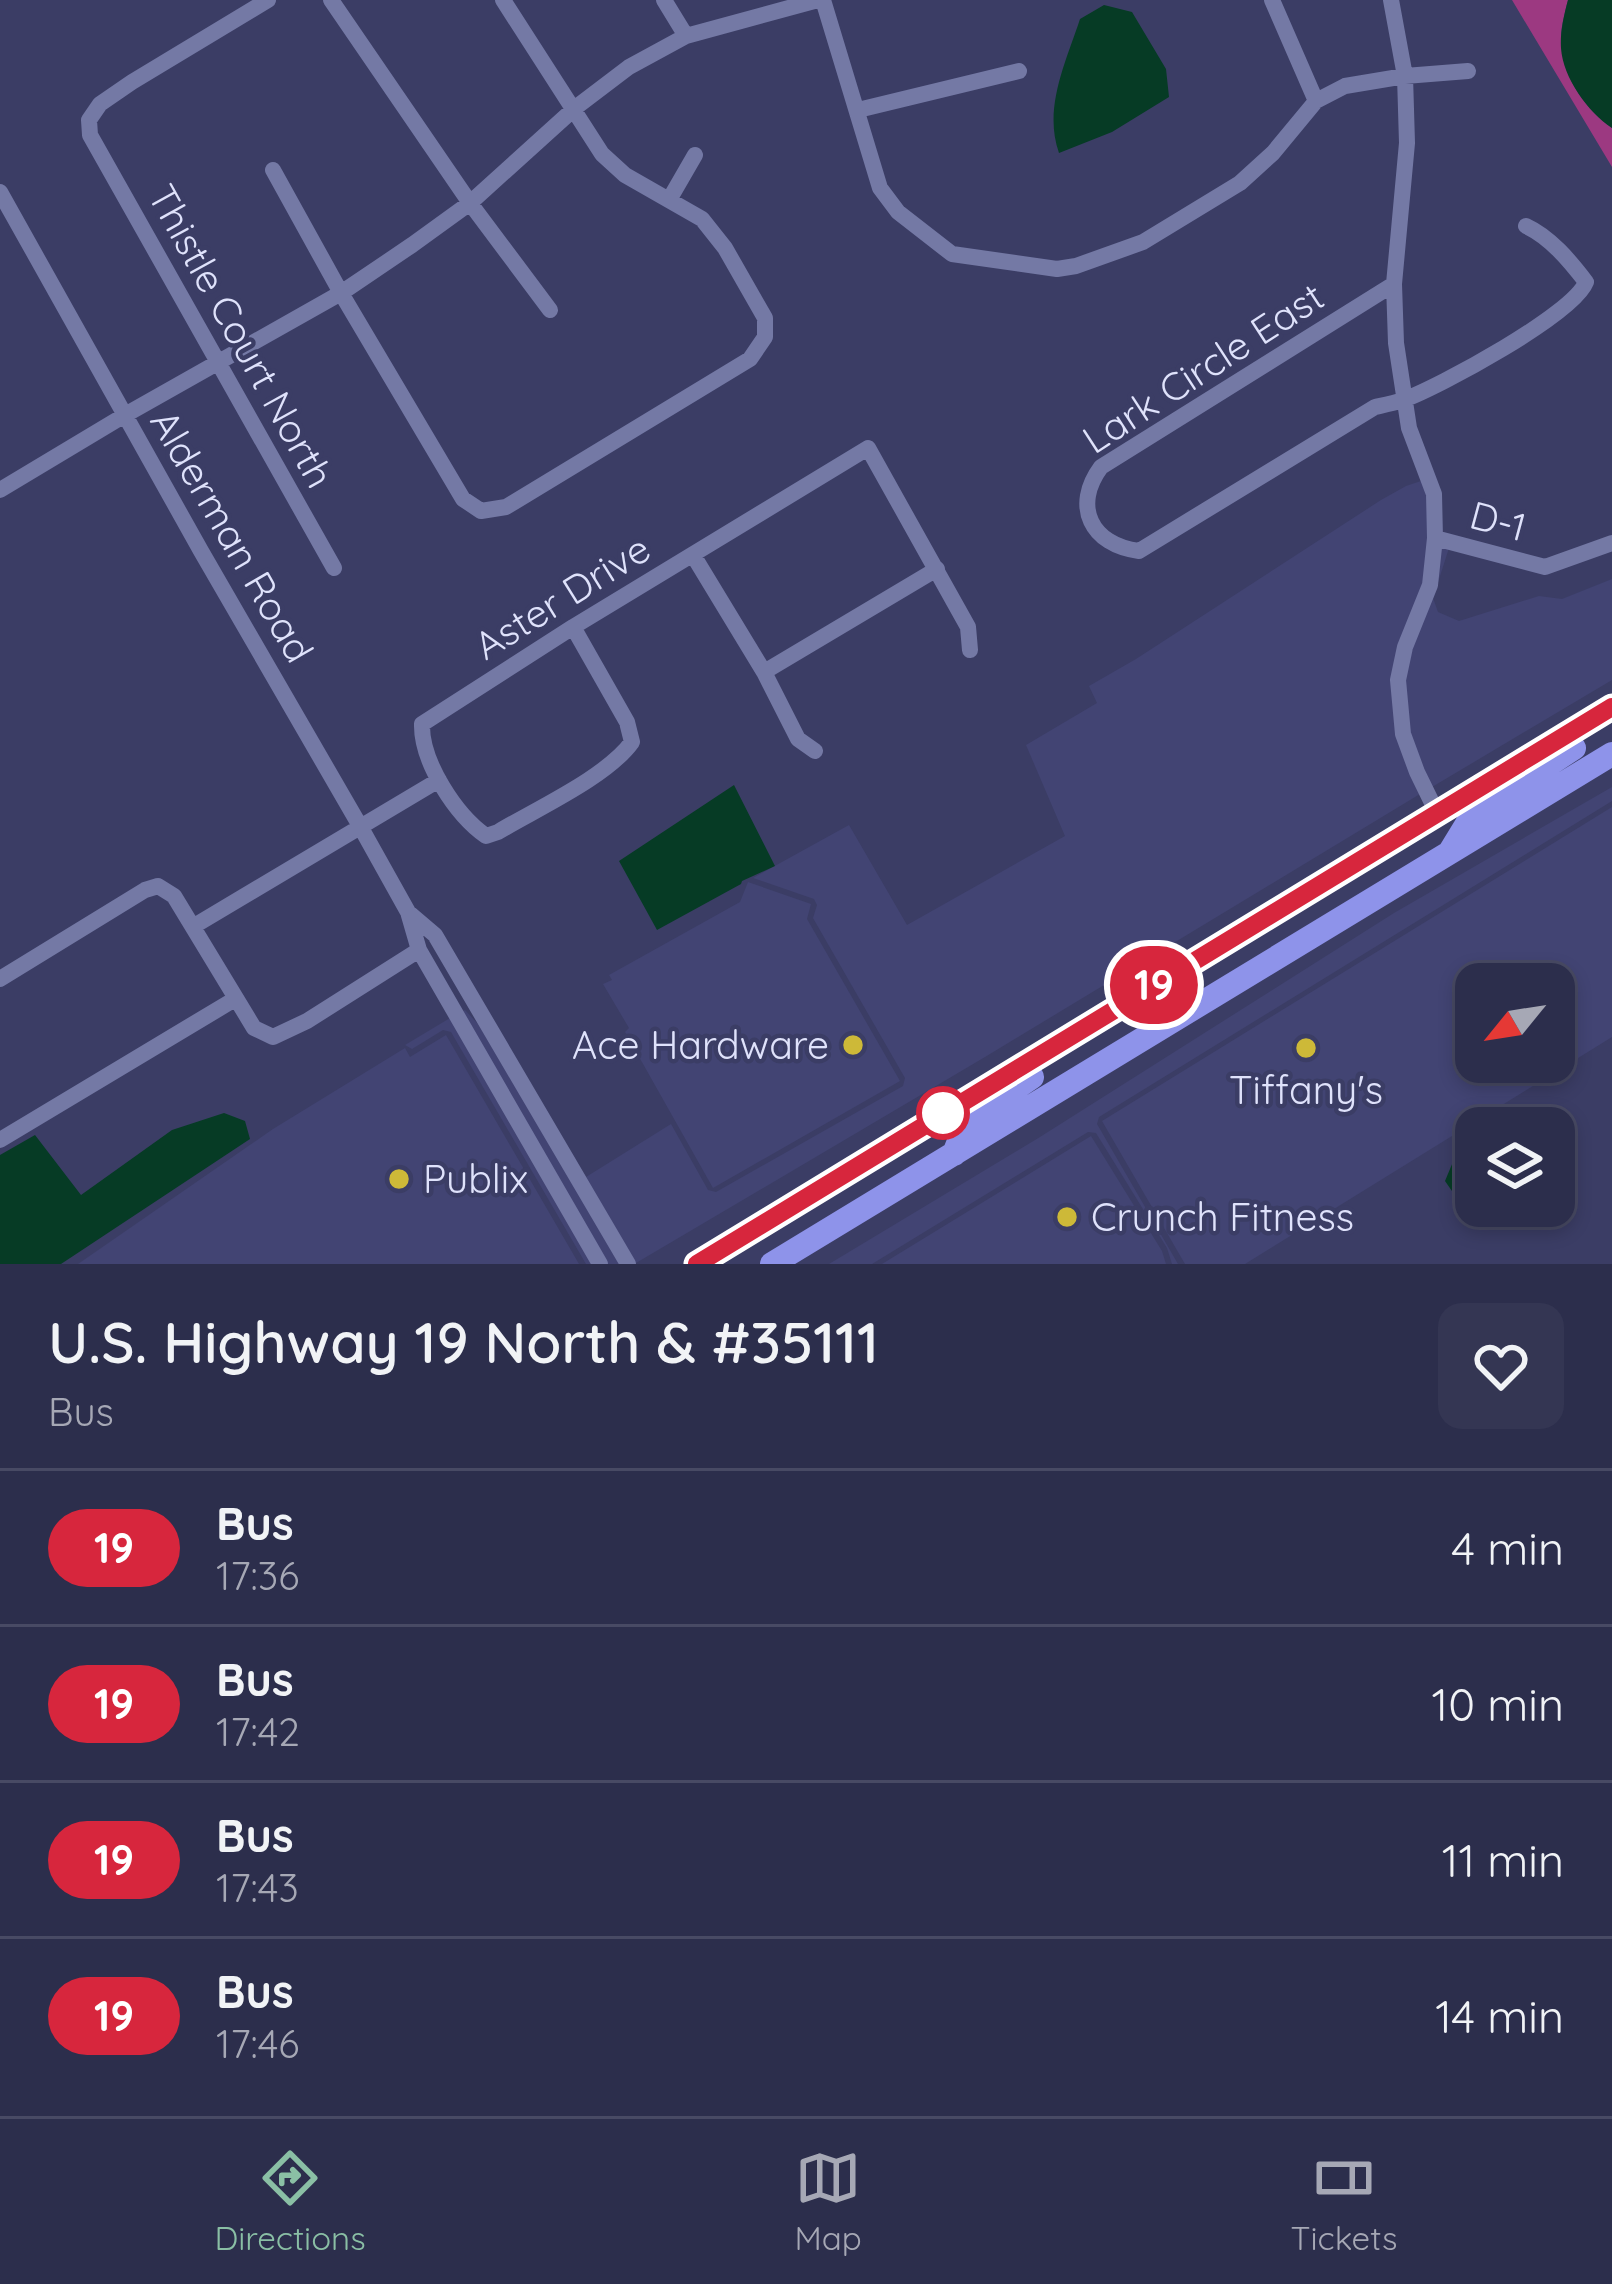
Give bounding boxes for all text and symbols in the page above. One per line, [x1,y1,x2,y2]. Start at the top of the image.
street label: Thistle Court North [138,176,345,496]
street label: Lark Circle East [1073,271,1333,464]
street label: Alderman Road [140,401,325,671]
street label: D-1 [1465,490,1531,551]
street label: Aster Drive [465,523,659,670]
line badge: 19 [1100,946,1208,1024]
text: 19 [1134,958,1174,1011]
north arrow [1455,963,1575,1083]
map controls [1455,963,1575,1227]
place label: Ace Hardware [572,1020,829,1069]
marker: Ace Hardware [840,1032,866,1058]
marker: Tiffany's [1293,1035,1319,1061]
place label: Tiffany's [1229,1065,1383,1114]
unlabelled marker [918,1088,968,1138]
button: layers [1455,1107,1575,1227]
place label: Publix [423,1154,528,1203]
marker: Publix [386,1166,412,1192]
place label: Crunch Fitness [1091,1192,1354,1241]
marker: Crunch Fitness [1054,1204,1080,1230]
button: heart [1438,1303,1564,1429]
text: U.S. Highway 19 North & #35111 [48,1306,879,1377]
text: Bus [48,1387,114,1436]
text: Bus [216,1495,294,1551]
text: 4 min [1451,1520,1564,1576]
text: 19 [94,1521,134,1574]
text: 17:36 [216,1551,299,1600]
text: Bus [216,1651,294,1707]
text: 10 min [1432,1676,1564,1732]
text: 19 [94,1677,134,1730]
text: 17:42 [216,1707,300,1756]
text: Bus [216,1807,294,1863]
text: 11 min [1442,1832,1564,1888]
text: 19 [94,1833,134,1886]
text: 17:43 [216,1863,299,1912]
text: Bus [216,1963,294,2019]
text: 14 min [1435,1988,1564,2044]
text: 19 [94,1989,134,2042]
text: 17:46 [216,2019,299,2068]
tab: Directions [214,2145,366,2258]
tab: Map [794,2145,862,2258]
tab: Tickets [1291,2145,1398,2258]

